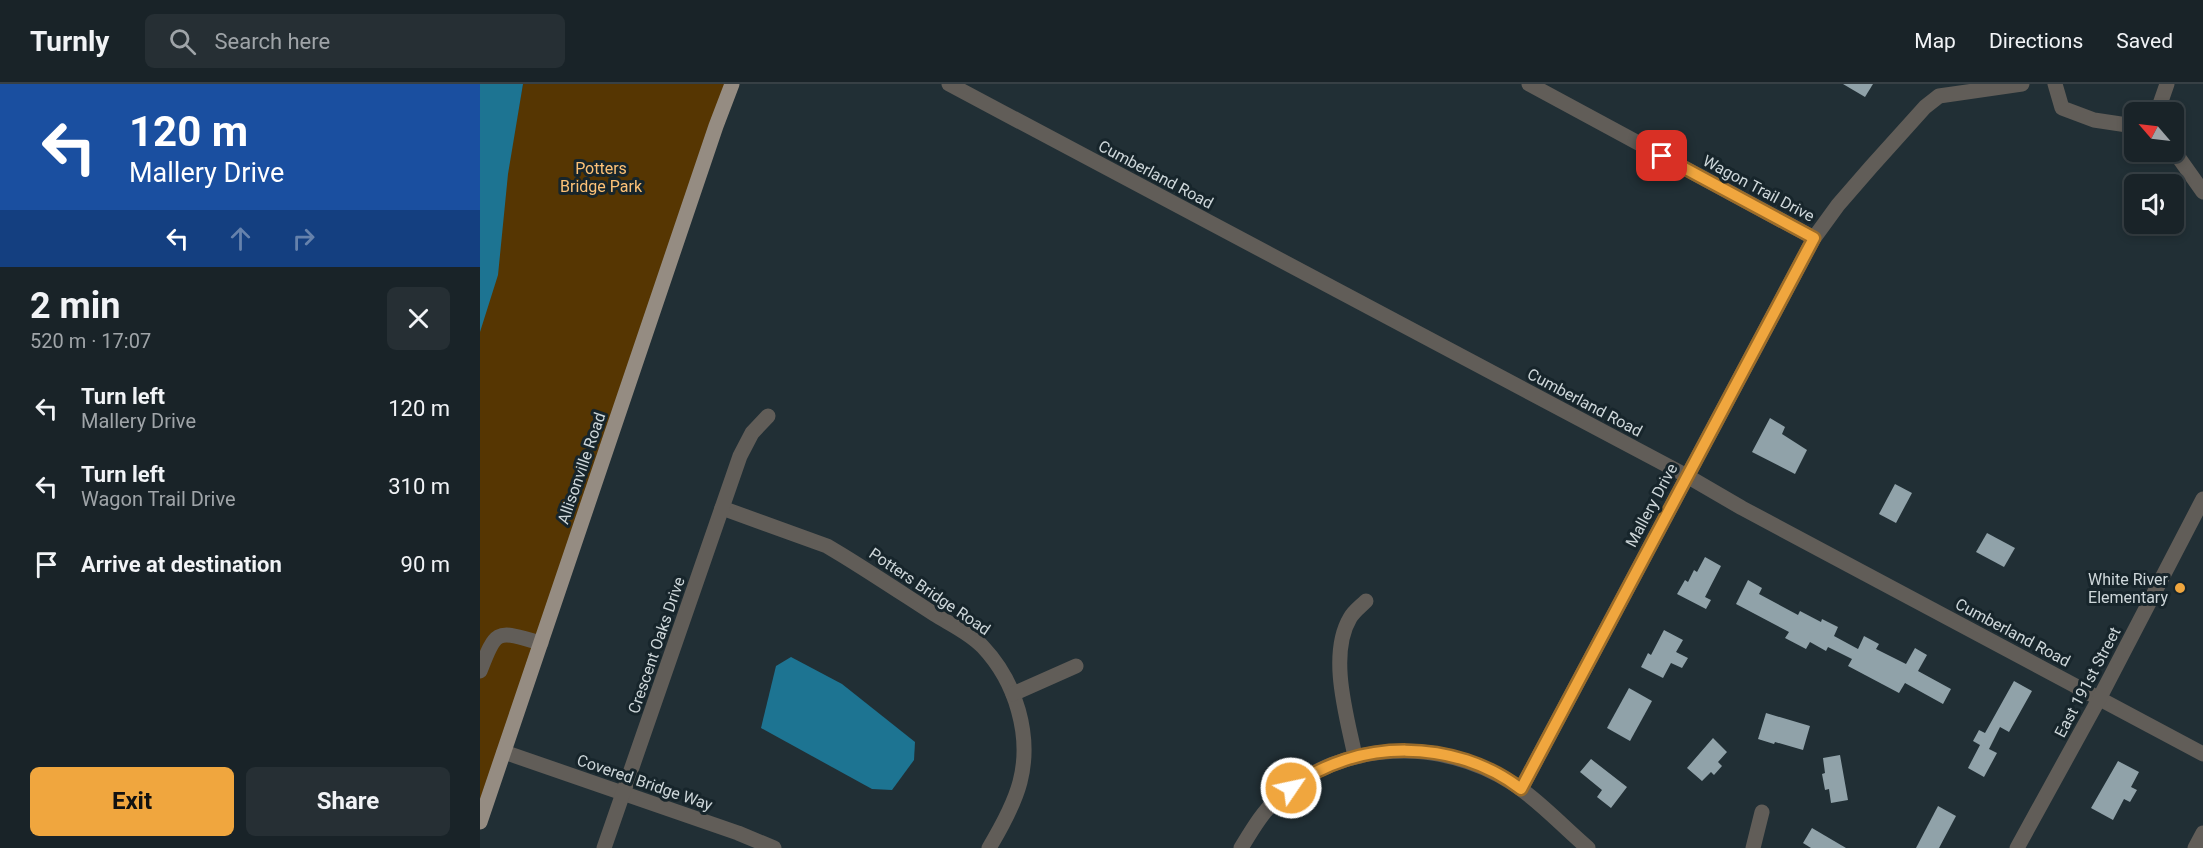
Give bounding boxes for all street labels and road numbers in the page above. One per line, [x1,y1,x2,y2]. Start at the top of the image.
street label: Cumberland Road [1095,136,1216,213]
street label: Wagon Trail Drive [1700,151,1818,226]
street label: Cumberland Road [1524,364,1645,441]
street label: Allisonville Road [553,410,609,527]
street label: Mallery Drive [1621,460,1681,550]
street label: Potters Bridge Road [865,544,994,639]
street label: Crescent Oaks Drive [624,574,689,716]
street label: Cumberland Road [1952,594,2073,671]
street label: East 191st Street [2050,624,2124,741]
street label: Covered Bridge Way [575,750,716,815]

